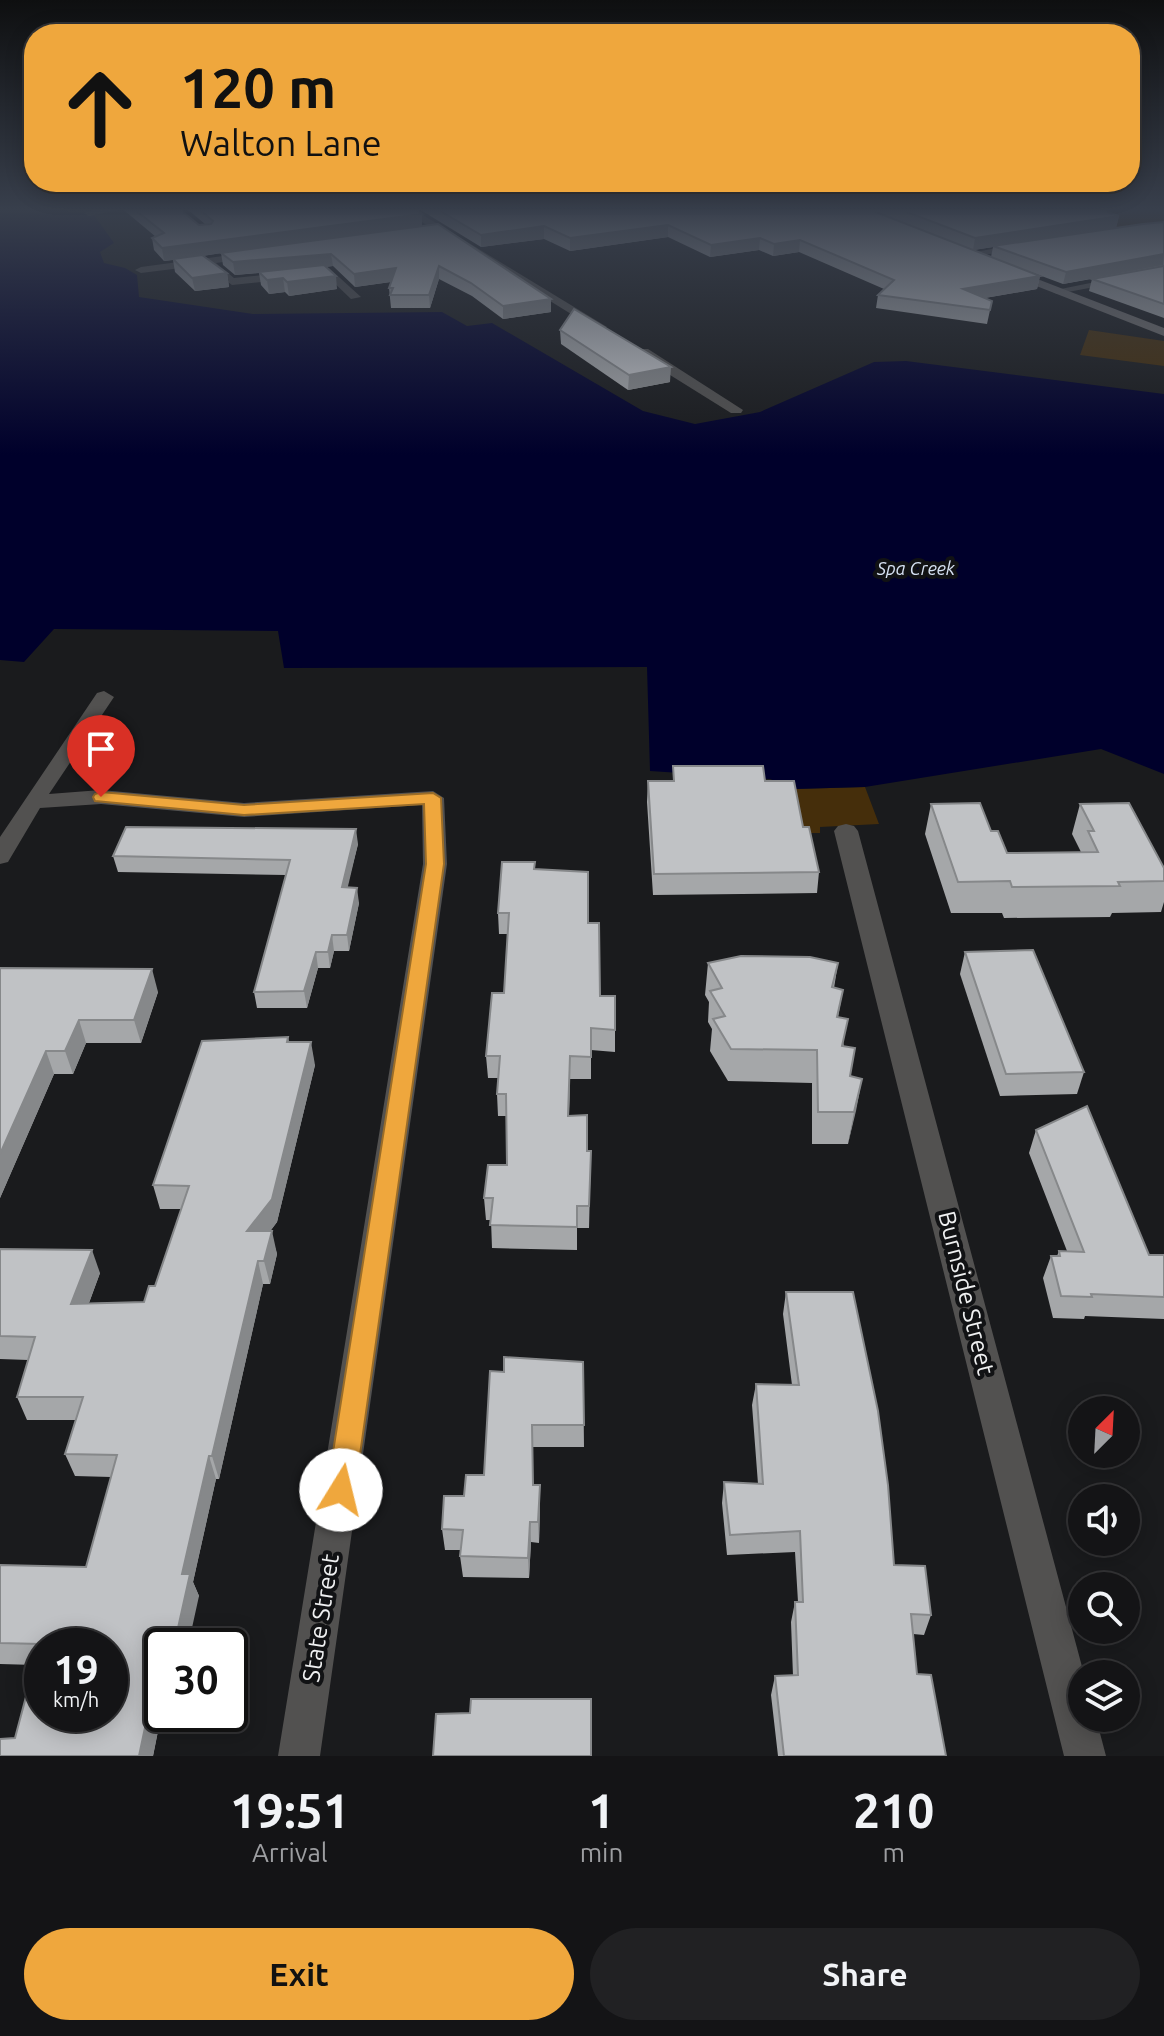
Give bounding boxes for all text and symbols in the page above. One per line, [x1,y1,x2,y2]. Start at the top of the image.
icon: ahead [48,56,152,160]
text: 120 m [180,56,336,119]
text: Walton Lane [180,122,382,163]
water label: Spa Creek [876,558,956,578]
pin [67,715,135,797]
icon: arrive [79,727,123,771]
street label: Burnside Street [933,1208,1000,1378]
north arrow [1068,1396,1140,1468]
map controls [1068,1396,1140,1732]
position arrow [299,1448,383,1532]
button: sound [1068,1484,1140,1556]
street label: State Street [297,1551,344,1684]
button: search [1068,1572,1140,1644]
speed limit sign: 30 [144,1628,248,1732]
text: 19 [53,1647,99,1692]
button: layers [1068,1660,1140,1732]
text: km/h [53,1688,99,1711]
text: 19:51 [230,1783,350,1837]
text: 1 [588,1783,615,1837]
text: 210 [853,1783,934,1837]
text: Arrival [252,1838,328,1867]
text: min [580,1838,623,1867]
text: m [882,1838,905,1867]
button: Exit [24,1928,574,2020]
button: Share [590,1928,1140,2020]

